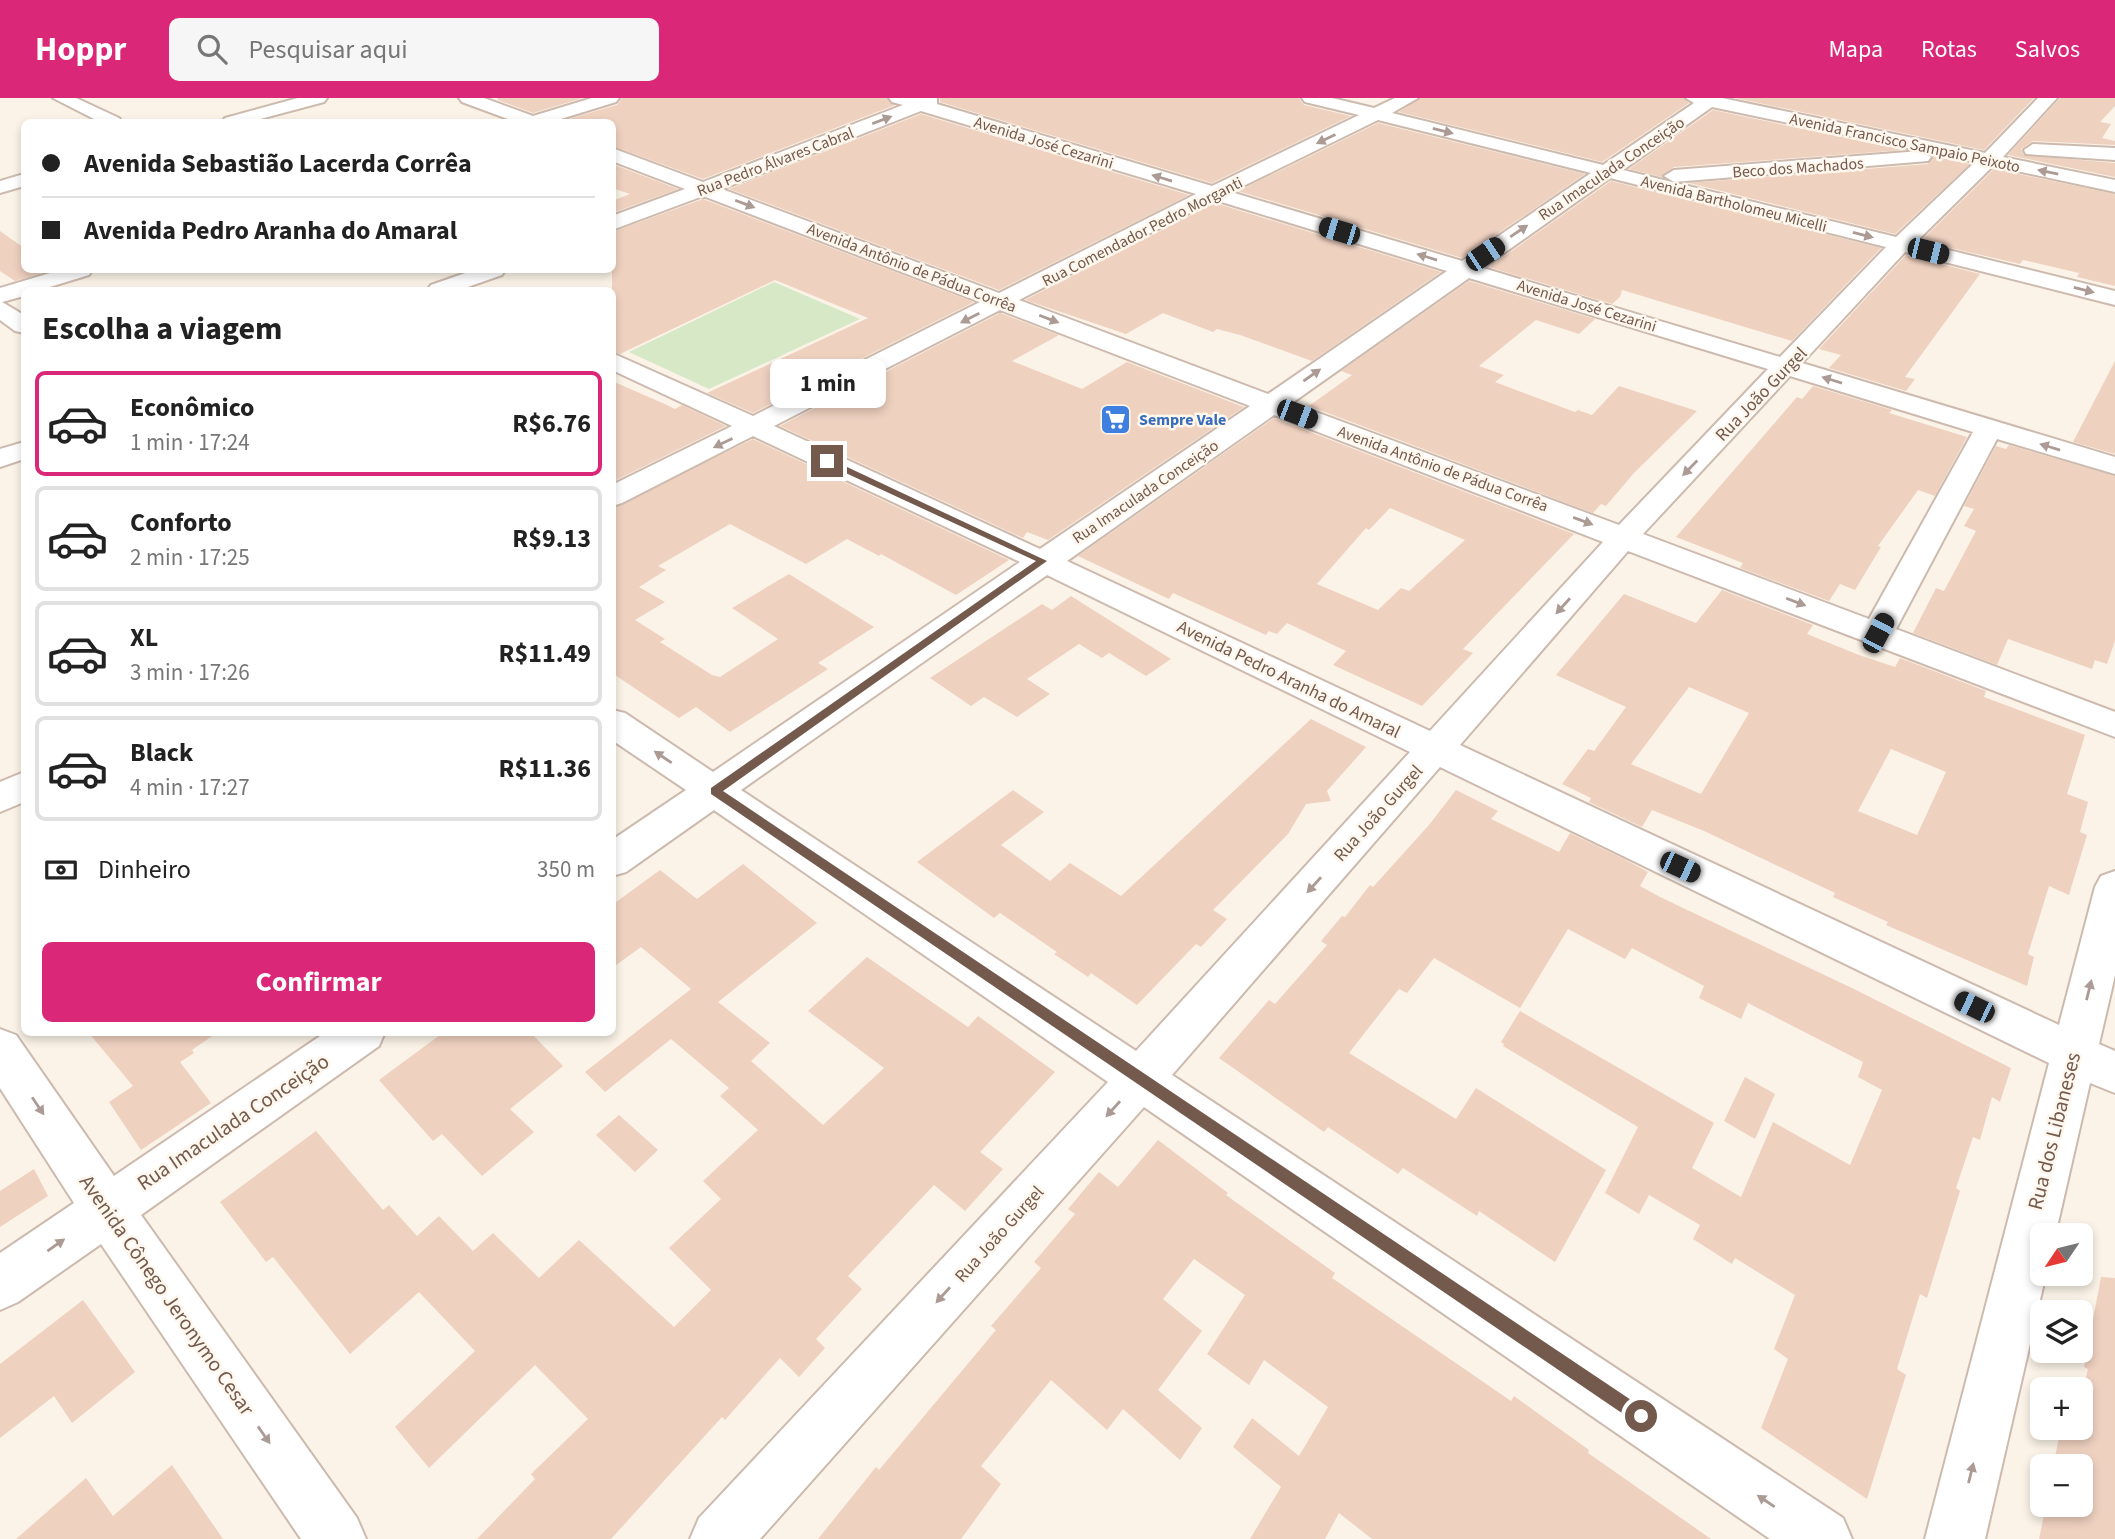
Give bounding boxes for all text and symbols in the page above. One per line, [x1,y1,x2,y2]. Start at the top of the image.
search box [169,18,659,81]
text: Hoppr [35,26,127,73]
icon: search [193,30,231,68]
text: Pesquisar aqui [249,31,408,68]
text: Mapa [1828,32,1883,67]
text: Rotas [1921,32,1977,67]
text: Salvos [2015,32,2080,67]
street label: Avenida Francisco Sampaio Peixoto [1787,108,2022,178]
street label: Avenida José Cezarini [971,111,1116,175]
street label: Rua Imaculada Conceição [1534,112,1689,226]
one-way arrow [871,114,892,125]
street label: Rua Pedro Álvares Cabral [694,122,857,202]
one-way arrow [1432,126,1454,137]
one-way arrow [1316,133,1336,144]
text: Avenida Sebastião Lacerda Corrêa [84,145,472,182]
street label: Beco dos Machados [1732,152,1865,184]
one-way arrow [2037,166,2059,177]
street label: Avenida Bartholomeu Micelli [1638,170,1829,238]
street label: Rua Comendador Pedro Morganti [1038,172,1247,292]
one-way arrow [1151,172,1172,182]
one-way arrow [735,199,756,210]
text: Avenida Pedro Aranha do Amaral [84,212,457,249]
car [1316,215,1363,247]
street label: Avenida Antônio de Pádua Corrêa [804,218,1019,318]
one-way arrow [1510,224,1528,238]
one-way arrow [1852,230,1874,241]
car [1462,234,1509,274]
car [1906,236,1951,266]
one-way arrow [1416,251,1437,261]
street label: Avenida José Cezarini [1514,274,1659,338]
one-way arrow [2073,285,2095,296]
text: Escolha a viagem [42,306,282,352]
one-way arrow [960,313,980,324]
one-way arrow [1039,314,1060,325]
street label: Rua João Gurgel [1710,342,1813,447]
callout: 1 min [769,360,885,408]
text: 1 min [800,367,856,400]
one-way arrow [1303,369,1322,382]
one-way arrow [1822,374,1843,384]
text: Econômico [130,389,255,426]
icon: car [46,392,109,455]
car [1274,397,1321,431]
supermarket icon: Sempre Vale [1099,402,1133,436]
text: R$6.76 [512,405,591,442]
place label: Sempre Vale [1139,409,1226,431]
street label: Avenida Antônio de Pádua Corrêa [1334,421,1551,517]
text: 1 min · 17:24 [130,426,250,459]
street label: Rua Imaculada Conceição [1068,435,1223,549]
one-way arrow [713,437,733,449]
one-way arrow [2039,441,2060,451]
route end [811,445,843,477]
one-way arrow [1681,460,1698,477]
text: Conforto [130,504,232,541]
icon: car [46,507,109,570]
one-way arrow [1573,516,1594,527]
text: R$9.13 [512,520,591,557]
text: 2 min · 17:25 [130,541,250,574]
one-way arrow [1785,596,1806,607]
one-way arrow [1555,597,1571,615]
car [1859,610,1898,656]
street label: Avenida Pedro Aranha do Amaral [1173,614,1405,744]
text: XL [130,619,158,656]
icon: car [46,622,109,685]
text: R$11.49 [499,635,591,672]
text: 3 min · 17:26 [130,656,250,689]
text: Black [130,734,193,771]
icon: car [46,737,109,800]
text: R$11.36 [499,750,591,787]
one-way arrow [654,751,673,764]
street label: Rua João Gurgel [1328,759,1429,867]
text: 4 min · 17:27 [130,771,250,804]
car [1657,849,1704,885]
icon: cash [42,851,80,889]
text: Dinheiro [98,851,191,888]
text: 350 m [537,853,595,886]
one-way arrow [1306,876,1322,894]
button: Confirmar [42,942,595,1022]
one-way arrow [2084,979,2095,1001]
car [1951,988,1998,1026]
street label: Rua Imaculada Conceição [131,1046,335,1198]
street label: Rua dos Libaneses [2020,1049,2088,1213]
one-way arrow [31,1096,44,1115]
one-way arrow [1105,1100,1121,1118]
street label: Avenida Cônego Jeronymo Cesar [72,1169,262,1422]
street label: Rua João Gurgel [949,1180,1050,1288]
north arrow [2030,1223,2093,1286]
map controls [2030,1223,2093,1517]
one-way arrow [47,1238,65,1252]
one-way arrow [935,1286,951,1304]
button: layers [2030,1300,2093,1363]
button: + [2030,1377,2093,1440]
route start [1625,1400,1657,1432]
one-way arrow [257,1426,271,1444]
button: − [2030,1454,2093,1517]
one-way arrow [1966,1462,1977,1484]
one-way arrow [1757,1494,1775,1508]

